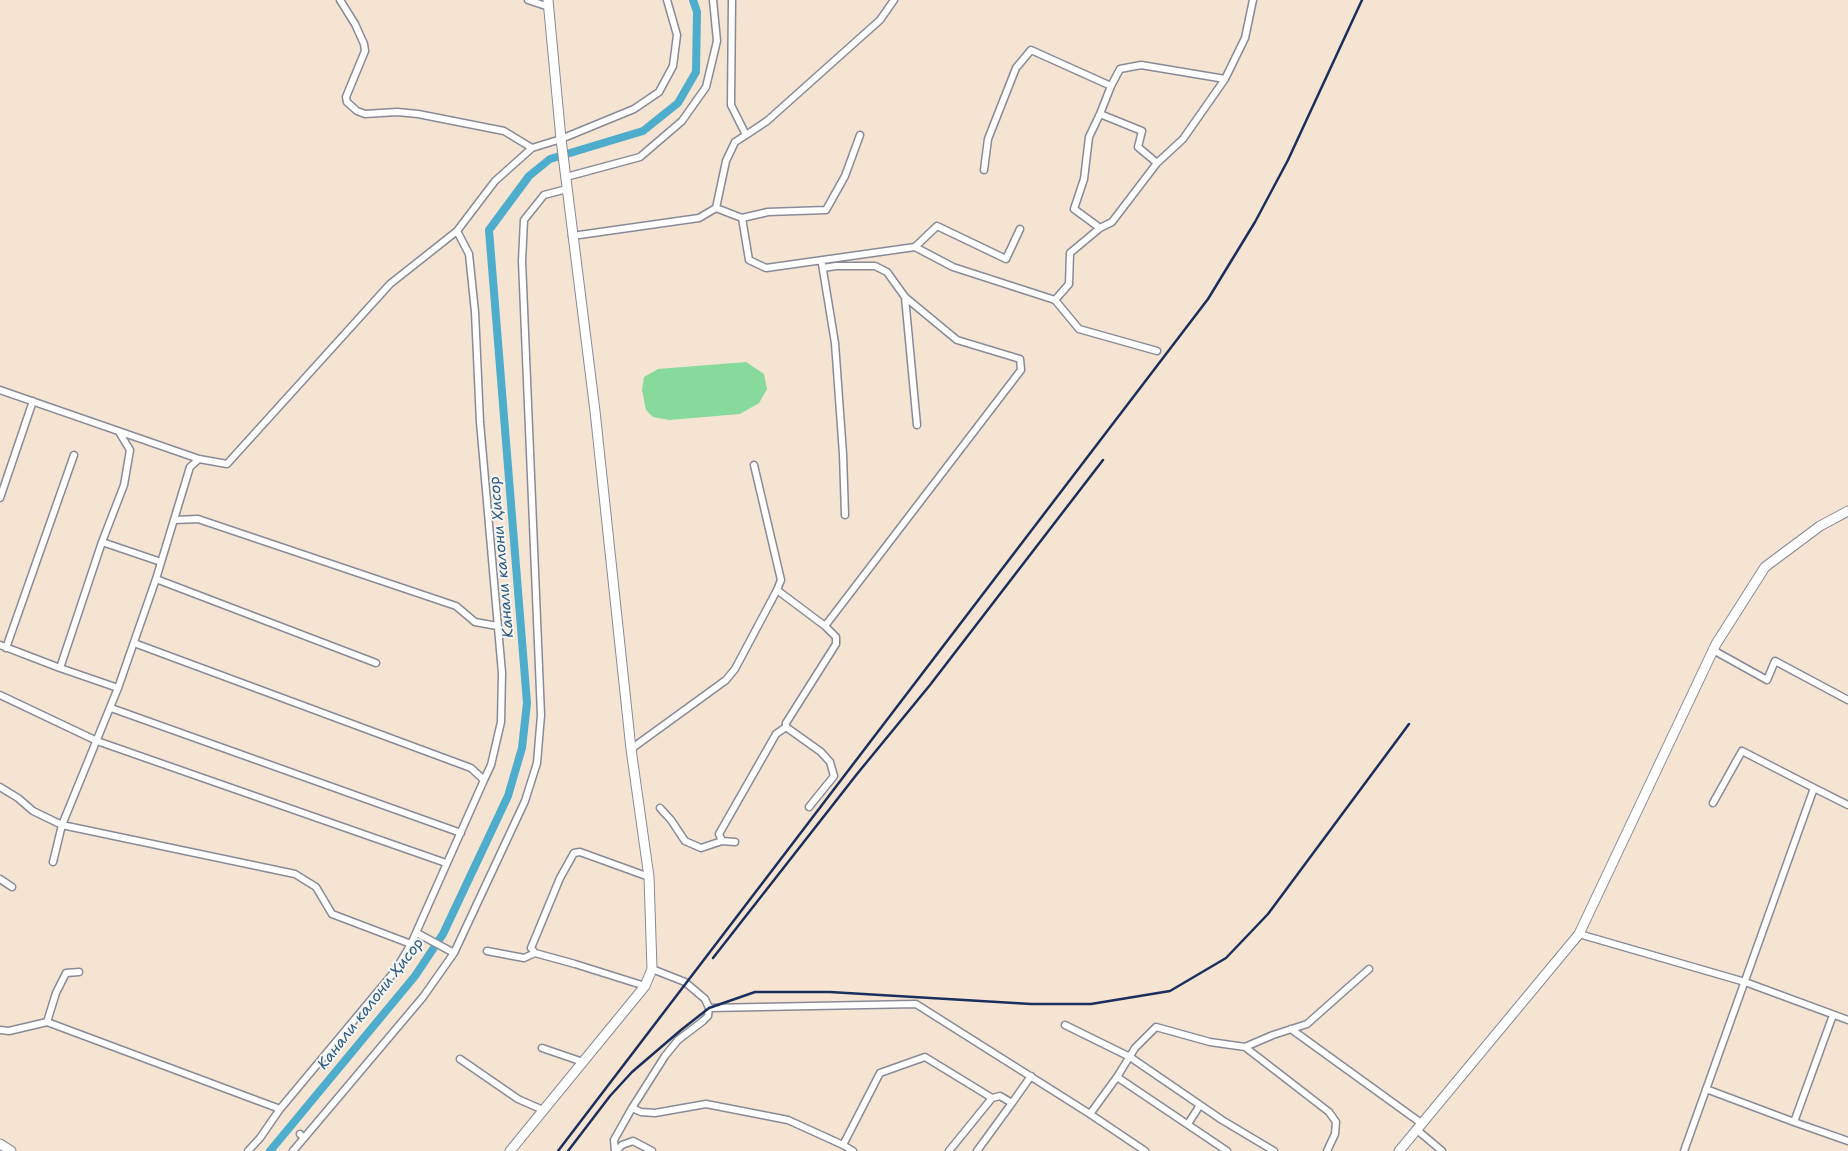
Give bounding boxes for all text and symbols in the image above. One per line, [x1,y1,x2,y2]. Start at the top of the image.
water label: Канали калони Ҳисор [486,475,518,639]
water label: Канали калони Ҳисор [314,935,428,1073]

